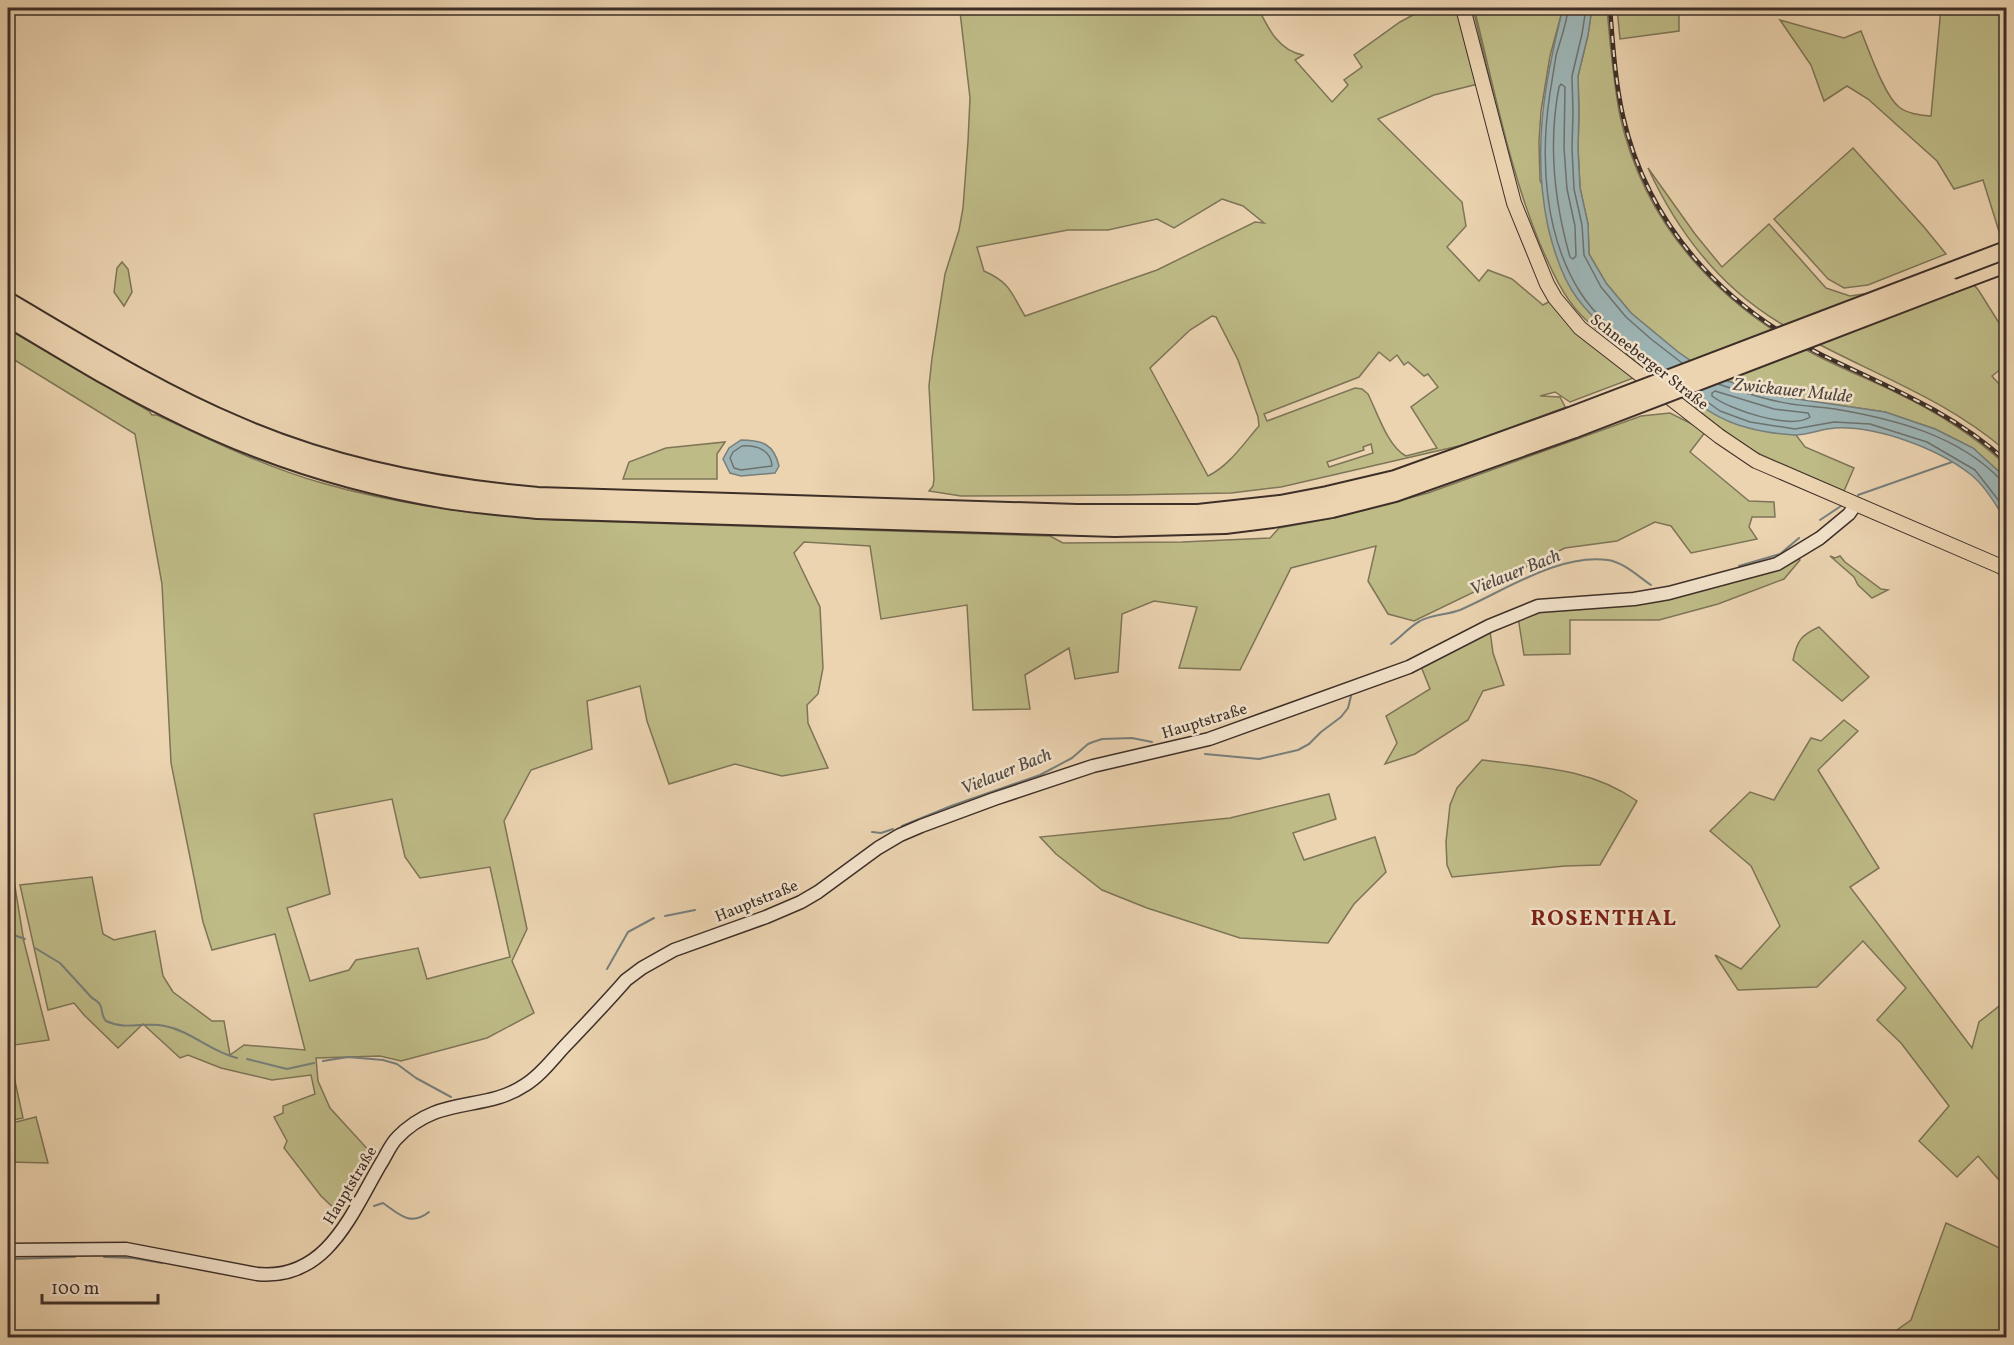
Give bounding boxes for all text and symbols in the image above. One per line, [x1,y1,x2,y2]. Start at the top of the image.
street label: Schneeberger Straße [1585,309,1713,416]
water label: Zwickauer Mulde [1731,373,1854,410]
water label: Vielauer Bach [1466,544,1565,603]
street label: Hauptstraße [1159,699,1250,745]
water label: Vielauer Bach [957,743,1056,802]
street label: Hauptstraße [712,875,802,929]
district label: ROSENTHAL [1530,904,1678,935]
street label: Hauptstraße [319,1143,383,1229]
scale bar [42,1267,158,1305]
text: 100 m [51,1277,100,1302]

